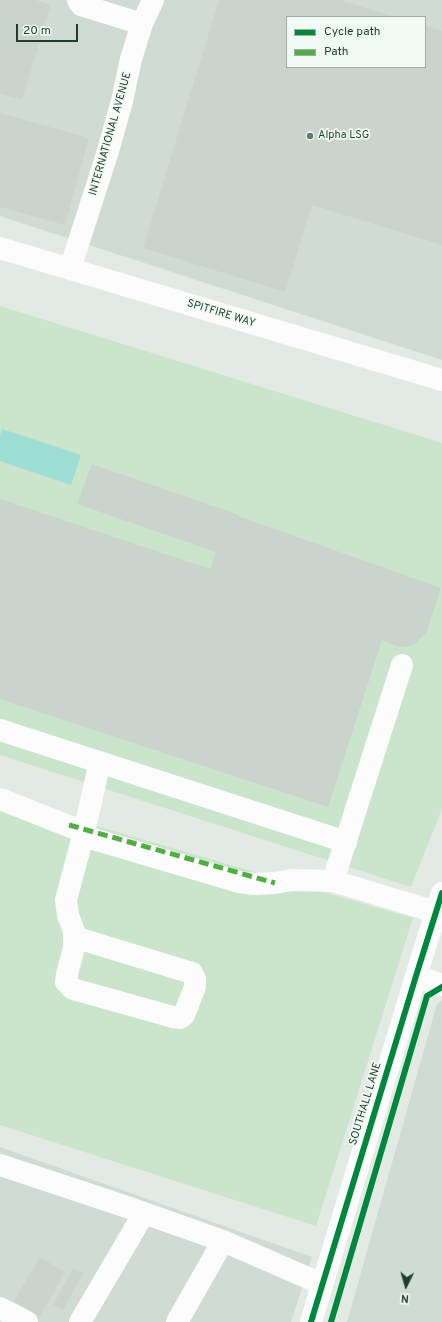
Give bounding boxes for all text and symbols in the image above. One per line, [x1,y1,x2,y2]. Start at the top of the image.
scale bar [18,16,80,42]
legend [286,16,426,68]
text: 20 m [23,23,51,39]
text: Cycle path [324,24,381,40]
text: Path [324,44,349,60]
street label: INTERNATIONAL AVENUE [87,71,135,197]
place label: Alpha LSG [318,129,369,143]
marker: Alpha LSG [305,131,315,141]
street label: SPITFIRE WAY [185,297,257,331]
street label: SOUTHALL LANE [347,1061,385,1147]
north arrow [386,1266,426,1306]
text: N [400,1291,410,1305]

